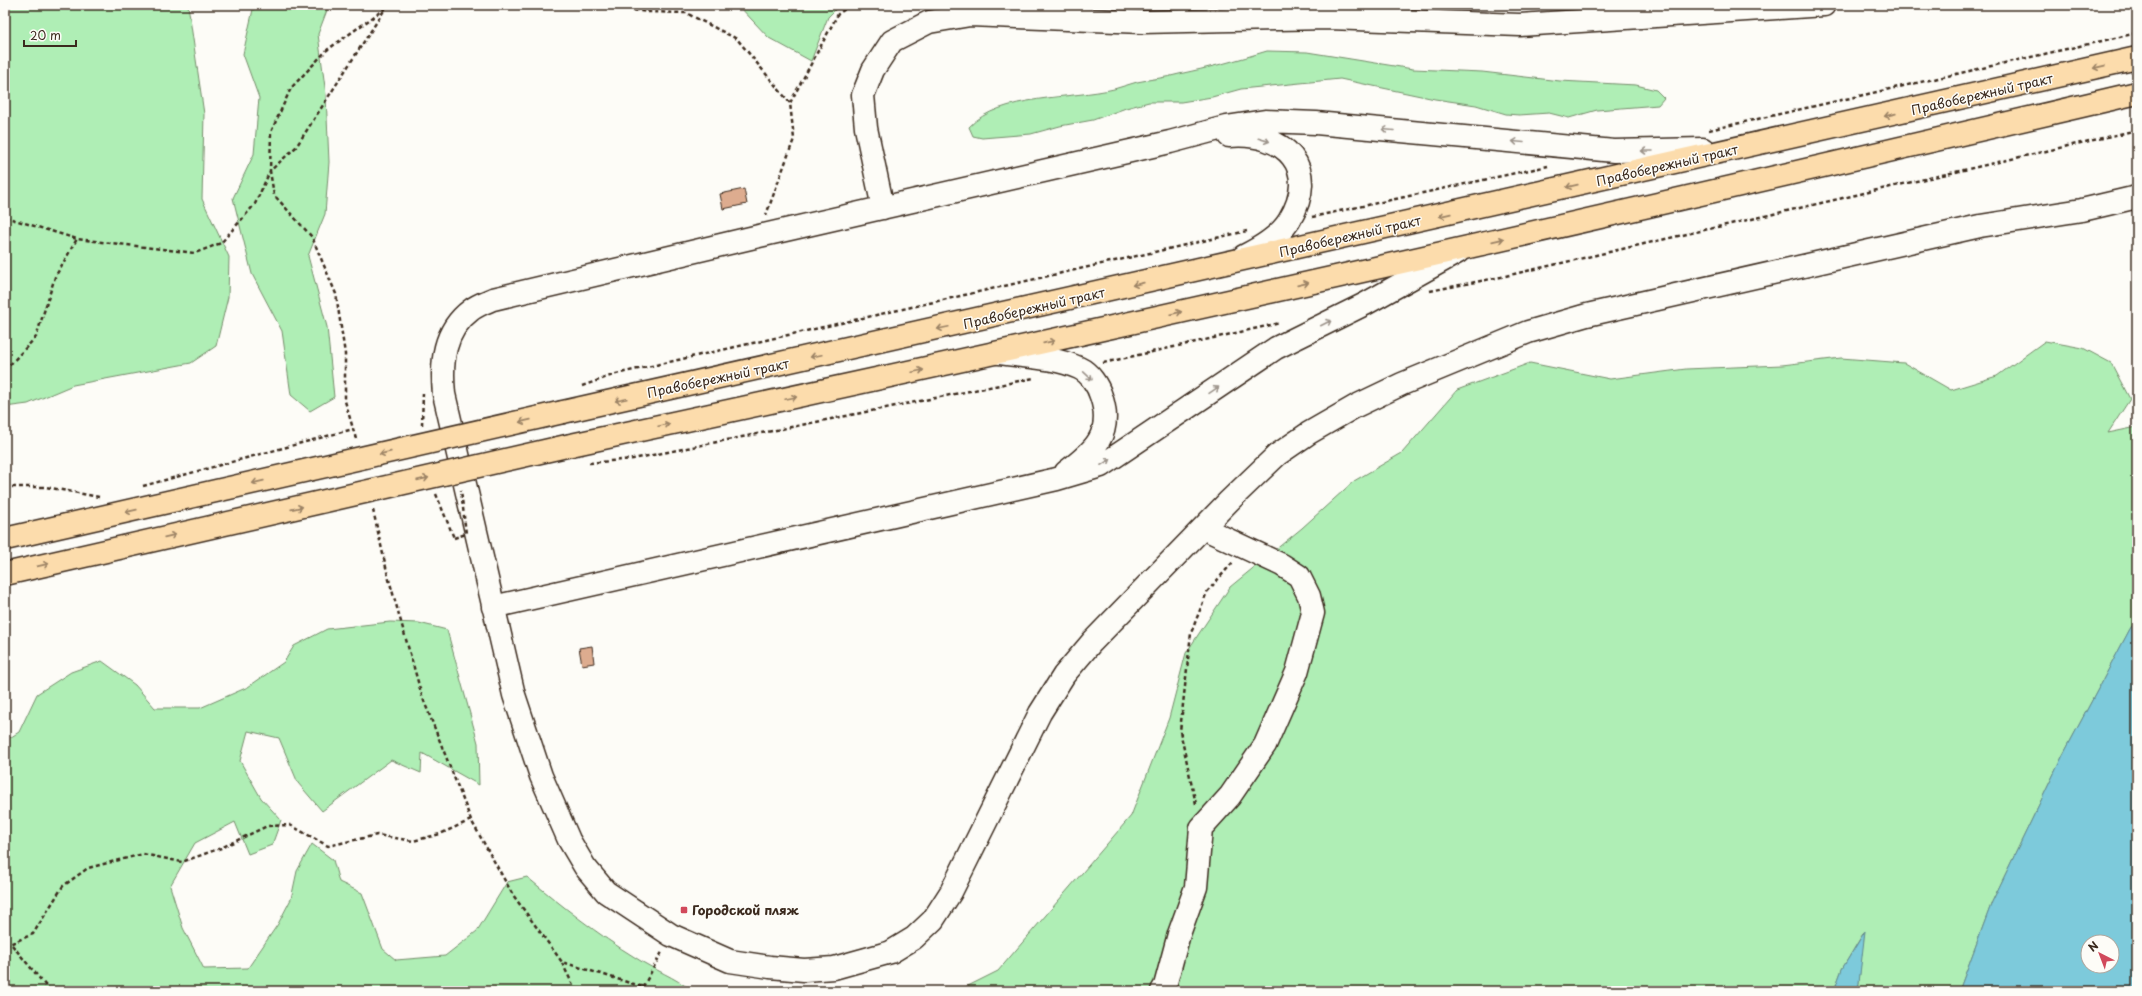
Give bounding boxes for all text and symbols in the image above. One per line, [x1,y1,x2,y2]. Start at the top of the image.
scale bar [24,22,76,48]
text: 20 m [30,26,61,44]
one-way arrow [2093,64,2106,72]
street label: Правобережный тракт [1909,68,2055,119]
one-way arrow [1884,111,1897,119]
one-way arrow [1382,126,1395,133]
one-way arrow [1257,137,1270,144]
one-way arrow [1512,138,1525,146]
street label: Правобережный тракт [1594,139,1740,190]
one-way arrow [1641,147,1654,155]
one-way arrow [1566,183,1579,191]
street label: Правобережный тракт [1277,210,1423,261]
one-way arrow [1439,211,1452,219]
one-way arrow [1491,236,1504,244]
one-way arrow [1296,280,1309,288]
one-way arrow [1132,281,1145,289]
street label: Правобережный тракт [961,282,1107,333]
one-way arrow [1169,308,1182,316]
one-way arrow [1319,319,1331,326]
one-way arrow [937,325,950,333]
one-way arrow [1042,337,1055,345]
street label: Правобережный тракт [645,353,792,402]
one-way arrow [810,353,823,361]
one-way arrow [911,366,924,374]
one-way arrow [1083,371,1093,381]
one-way arrow [1209,386,1220,394]
one-way arrow [784,394,797,402]
one-way arrow [615,396,628,404]
one-way arrow [519,417,532,425]
one-way arrow [657,421,670,429]
one-way arrow [379,449,392,457]
one-way arrow [1101,458,1112,466]
one-way arrow [417,474,430,482]
one-way arrow [252,478,265,486]
one-way arrow [290,503,303,511]
one-way arrow [125,507,138,515]
one-way arrow [163,532,176,540]
one-way arrow [36,561,49,569]
place label: Городской пляж [692,900,799,919]
marker: Городской пляж [679,905,689,915]
north arrow [2080,934,2120,974]
text: N [2084,937,2102,955]

